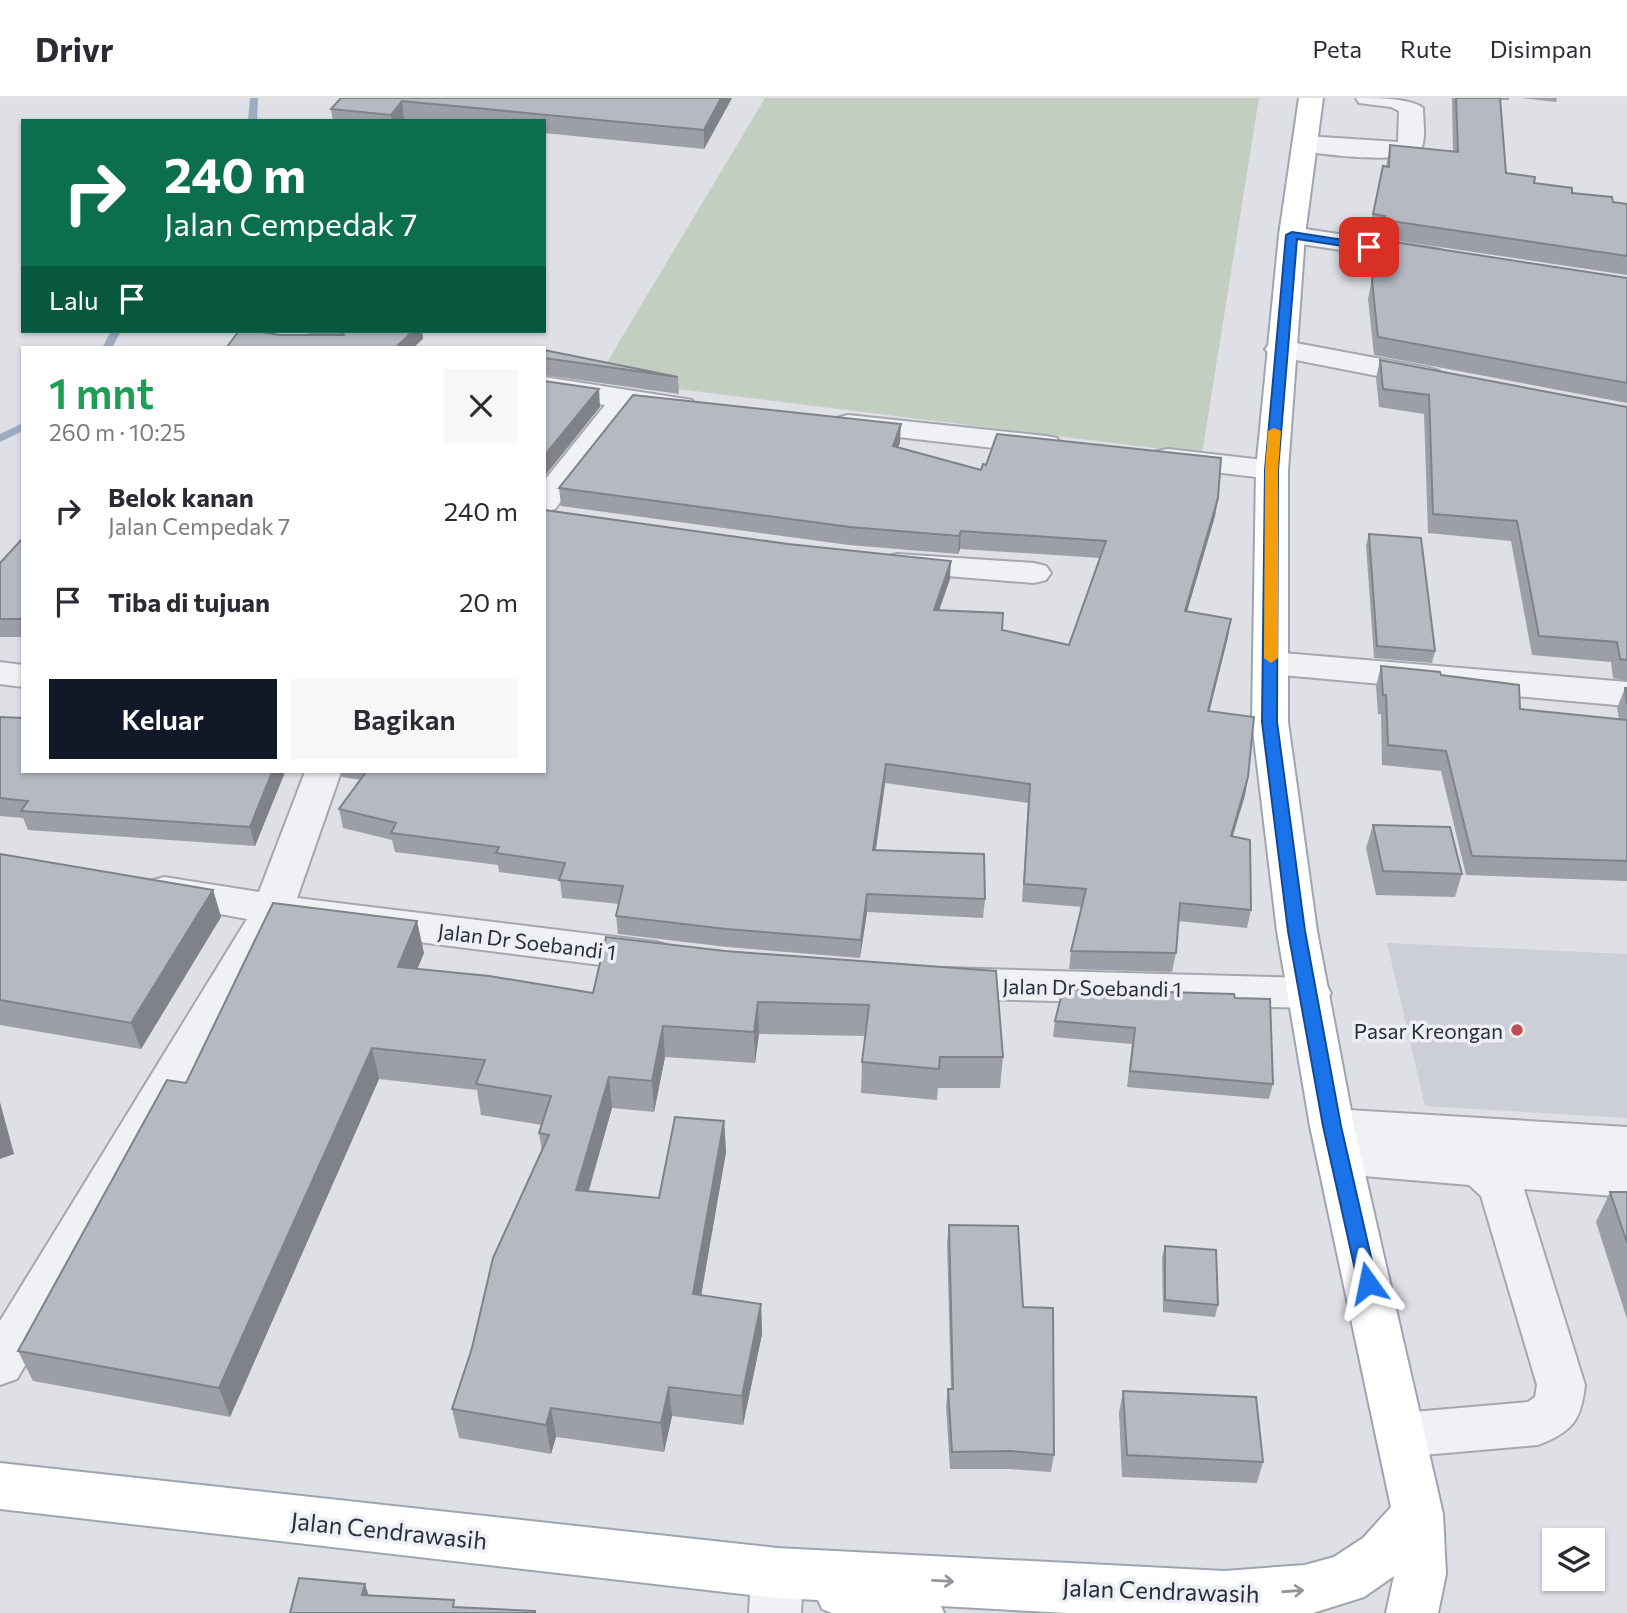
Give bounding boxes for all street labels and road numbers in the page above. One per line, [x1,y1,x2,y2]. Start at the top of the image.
street label: Jalan Dr Soebandi 1 [437,918,617,964]
street label: Jalan Dr Soebandi 1 [1002,973,1182,1001]
street label: Jalan Cendrawasih [289,1505,489,1555]
street label: Jalan Cendrawasih [1062,1572,1260,1608]

